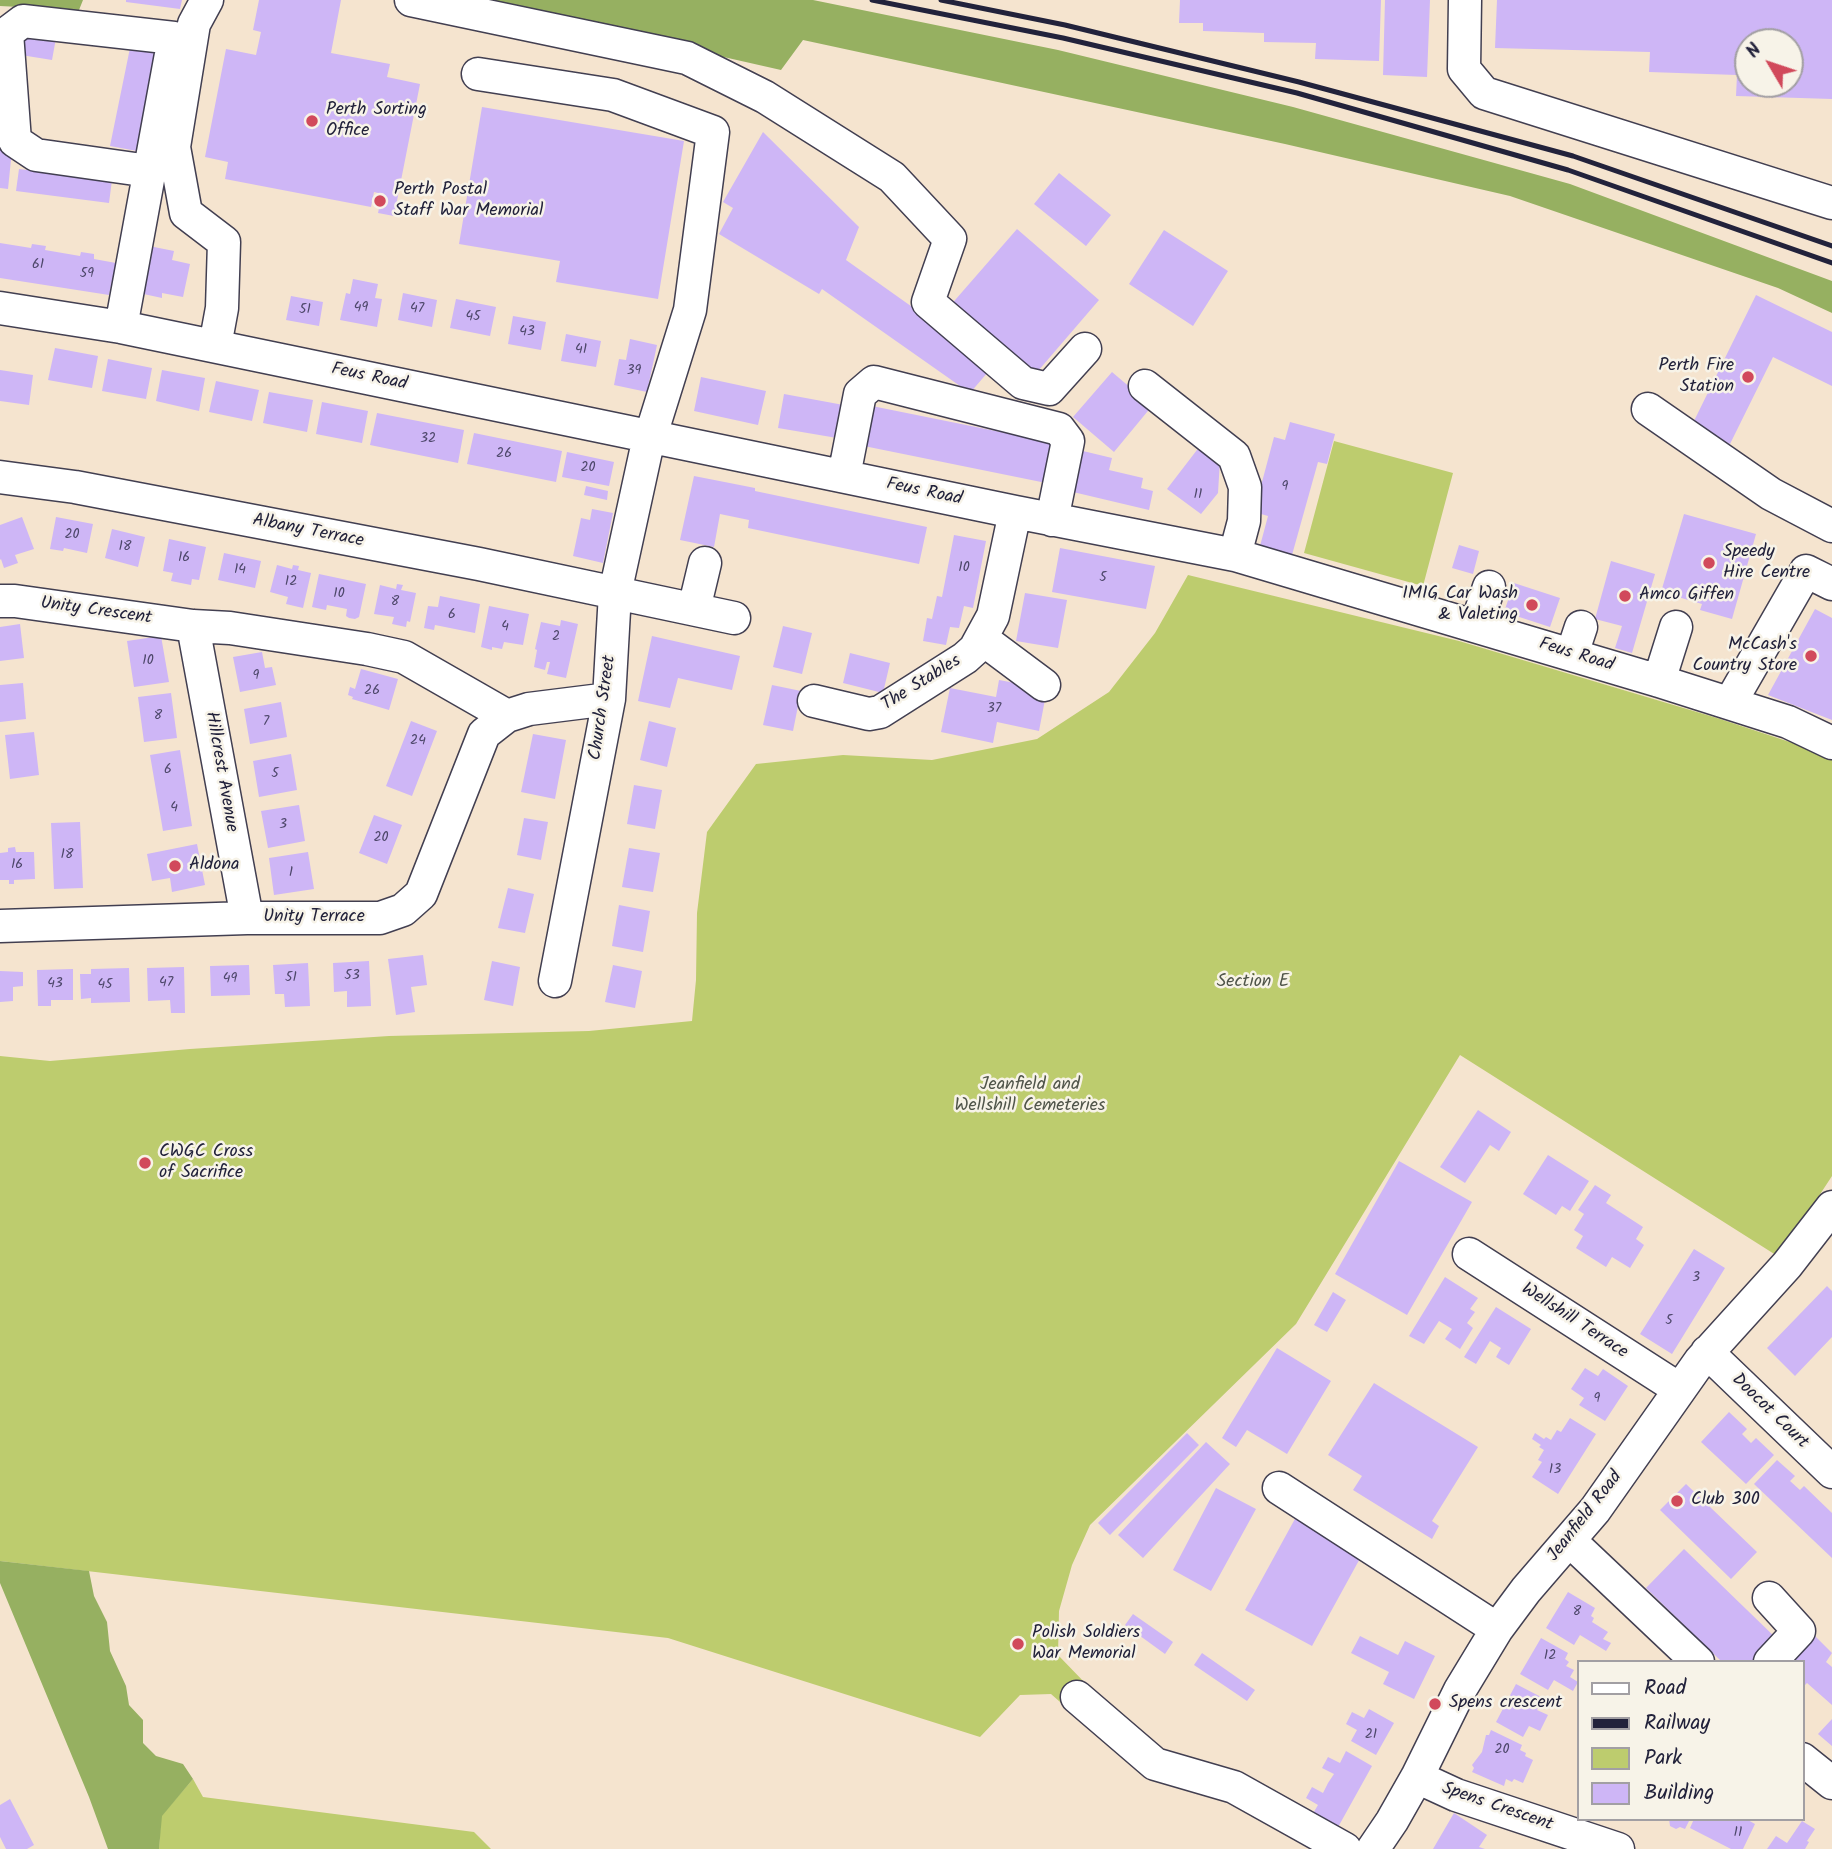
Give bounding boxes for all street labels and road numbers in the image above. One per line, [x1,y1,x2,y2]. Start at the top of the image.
street label: Feus Road [329,359,409,397]
street label: Feus Road [884,474,964,512]
street label: Albany Terrace [251,511,365,553]
street label: Unity Crescent [39,593,153,631]
street label: Feus Road [1536,634,1616,678]
street label: The Stables [878,651,966,717]
street label: Church Street [586,654,622,762]
street label: Hillcrest Avenue [199,710,241,834]
street label: Unity Terrace [263,907,365,929]
street label: Wellshill Terrace [1517,1279,1631,1365]
street label: Doocot Court [1726,1370,1812,1454]
street label: Jeanfield Road [1544,1467,1628,1567]
street label: Spens Crescent [1439,1779,1555,1837]

